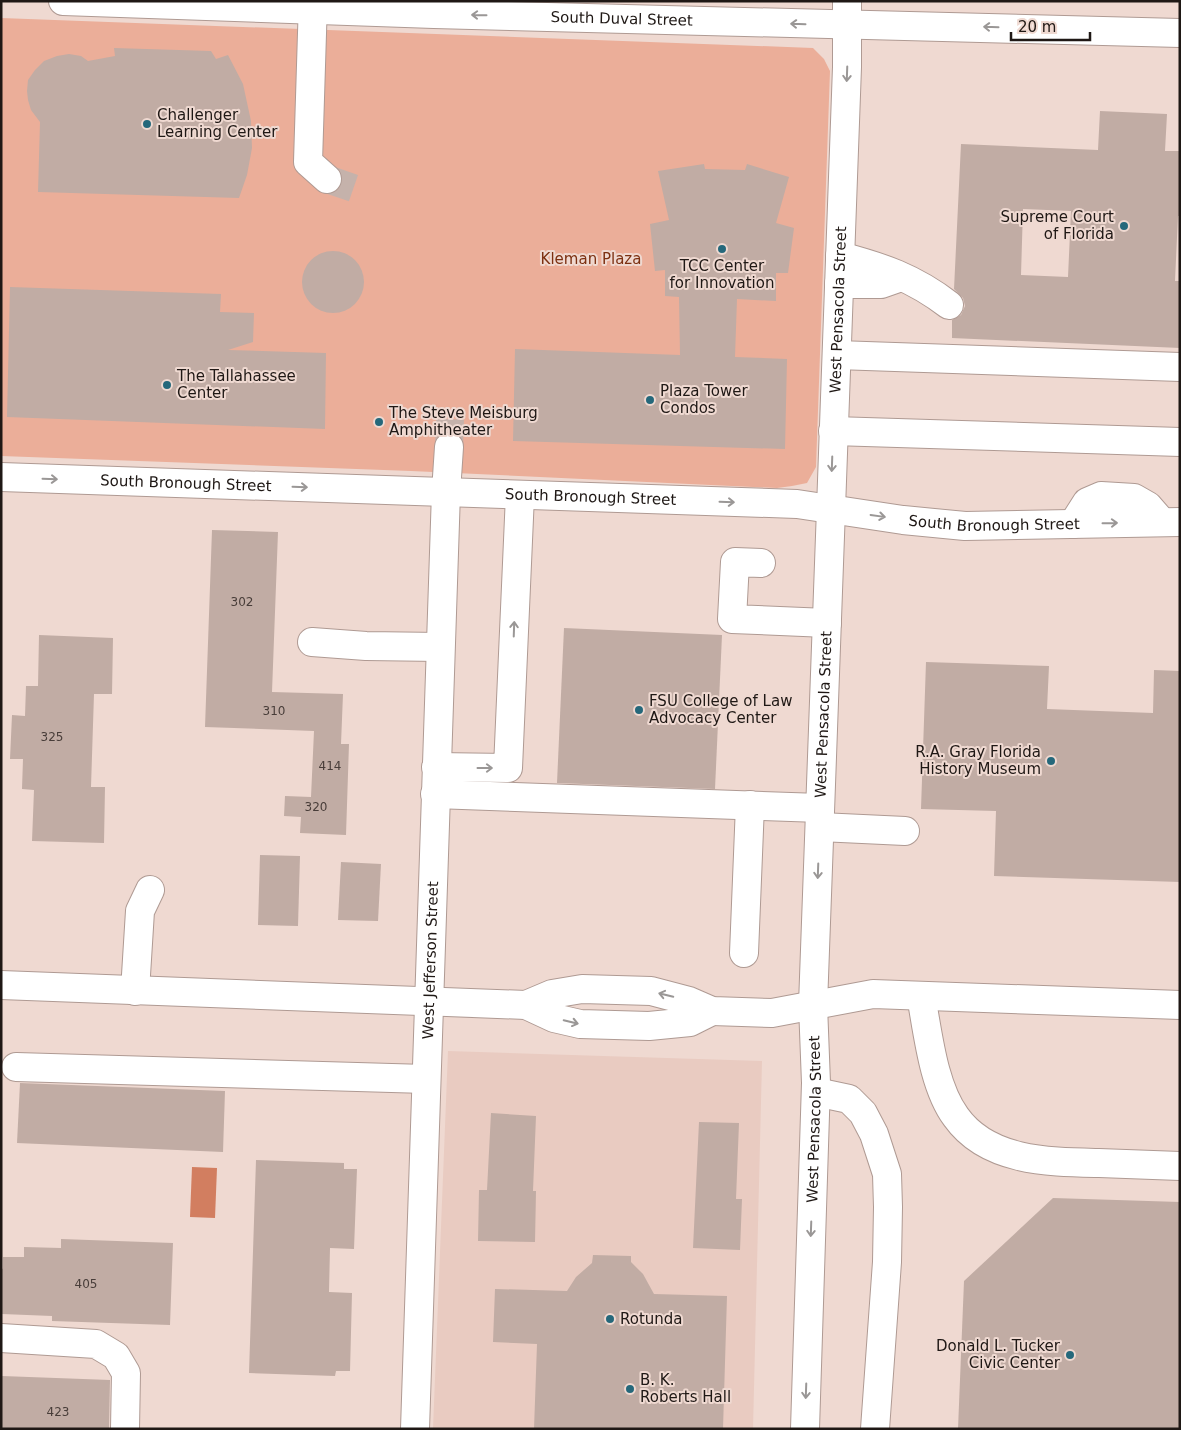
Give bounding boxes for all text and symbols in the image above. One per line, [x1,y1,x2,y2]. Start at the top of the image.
street label: South Duval Street [550,8,693,30]
one-way arrow [471,10,487,20]
scale bar [1011,10,1090,42]
text: 20 m [1018,18,1056,36]
one-way arrow [791,19,807,28]
one-way arrow [983,23,999,32]
one-way arrow [842,66,851,82]
place label: Challenger Learning Center [157,106,278,141]
marker: Challenger Learning Center [141,118,153,130]
place label: Supreme Court of Florida [1001,208,1114,243]
marker: Supreme Court of Florida [1118,220,1130,232]
street label: West Pensacola Street [826,226,850,394]
marker: TCC Center for Innovation [716,243,728,255]
park label: Kleman Plaza [541,250,641,268]
place label: TCC Center for Innovation [670,257,774,292]
place label: The Tallahassee Center [176,367,296,402]
marker: The Tallahassee Center [161,379,173,391]
place label: Plaza Tower Condos [660,382,749,417]
marker: Plaza Tower Condos [644,394,656,406]
place label: The Steve Meisburg Amphitheater [388,404,538,439]
marker: The Steve Meisburg Amphitheater [373,416,385,428]
one-way arrow [828,455,837,471]
street label: South Bronough Street [100,471,272,495]
one-way arrow [42,474,58,484]
one-way arrow [292,483,308,492]
street label: South Bronough Street [505,485,677,509]
one-way arrow [719,497,735,506]
one-way arrow [870,512,886,522]
street label: South Bronough Street [908,512,1080,535]
one-way arrow [1102,518,1118,528]
house number: 302 [231,595,253,609]
one-way arrow [509,621,519,638]
street label: West Pensacola Street [812,630,836,798]
place label: FSU College of Law Advocacy Center [649,692,792,727]
house number: 310 [263,704,285,718]
marker: FSU College of Law Advocacy Center [633,704,645,716]
house number: 325 [41,730,63,744]
place label: R.A. Gray Florida History Museum [915,743,1041,778]
marker: R.A. Gray Florida History Museum [1045,755,1057,767]
house number: 414 [319,759,341,773]
one-way arrow [476,763,493,773]
house number: 320 [305,800,327,814]
one-way arrow [813,862,823,879]
street label: West Jefferson Street [419,881,442,1040]
one-way arrow [658,990,674,999]
one-way arrow [563,1018,579,1027]
street label: West Pensacola Street [803,1035,825,1203]
one-way arrow [807,1221,816,1237]
house number: 405 [75,1277,97,1291]
place label: Rotunda [620,1310,683,1328]
marker: Rotunda [604,1313,616,1325]
place label: Donald L. Tucker Civic Center [936,1337,1061,1372]
marker: Donald L. Tucker Civic Center [1064,1349,1076,1361]
place label: B. K. Roberts Hall [640,1371,731,1406]
marker: B. K. Roberts Hall [624,1383,636,1395]
one-way arrow [801,1383,811,1399]
house number: 423 [47,1405,69,1419]

